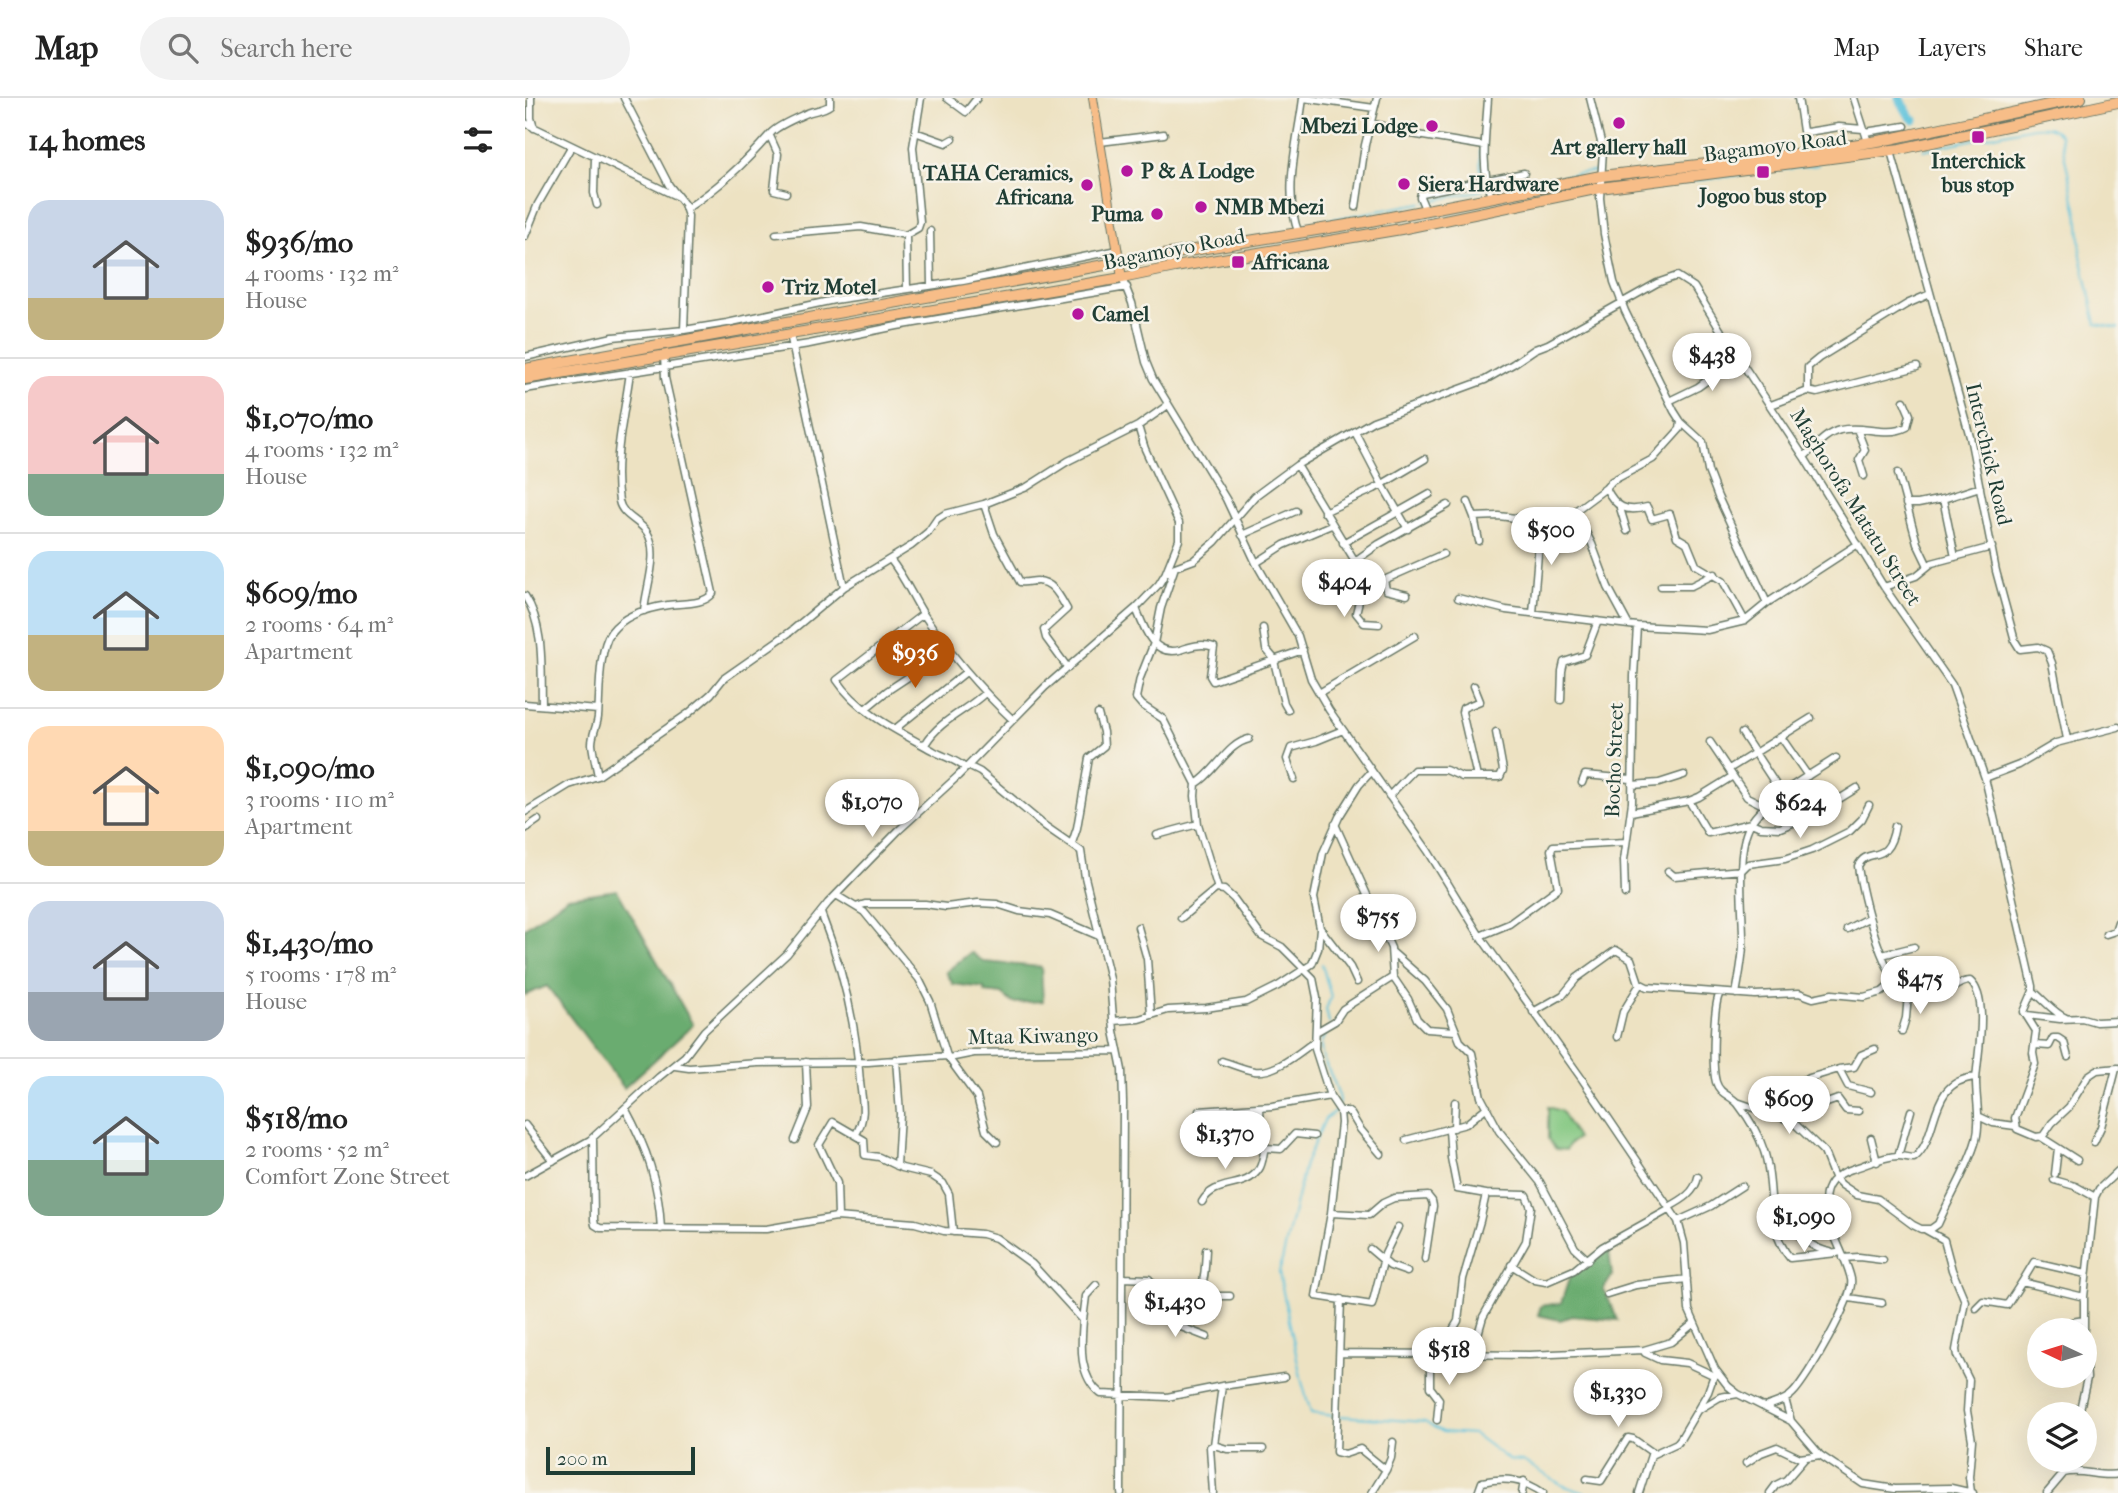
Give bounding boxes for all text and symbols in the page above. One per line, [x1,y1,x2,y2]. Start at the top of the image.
search box [140,17,630,80]
text: Map [35,29,98,68]
icon: search [164,29,202,67]
text: Search here [220,33,352,64]
text: Map [1834,34,1880,62]
text: Layers [1918,34,1986,62]
text: Share [2024,34,2083,62]
place label: Mbezi Lodge [1300,114,1419,138]
marker: Art gallery hall [1611,115,1627,131]
marker: Mbezi Lodge [1424,118,1440,134]
icon: filters [459,121,497,159]
text: 14 homes [28,123,145,158]
street label: Bagamoyo Road [1702,125,1849,167]
marker: Interchick bus stop [1970,129,1986,145]
place label: Art gallery hall [1549,135,1687,159]
place label: Interchick bus stop [1931,149,2026,197]
place label: P & A Lodge [1141,159,1255,183]
place label: TAHA Ceramics, Africana [922,161,1074,209]
marker: P & A Lodge [1119,163,1135,179]
marker: Jogoo bus stop [1755,164,1771,180]
place label: Siera Hardware [1418,172,1560,196]
marker: Siera Hardware [1396,176,1412,192]
marker: TAHA Ceramics, Africana [1079,177,1095,193]
place label: Jogoo bus stop [1697,184,1827,208]
place label: NMB Mbezi [1215,195,1325,219]
marker: NMB Mbezi [1193,199,1209,215]
place label: Puma [1091,202,1144,226]
marker: Puma [1149,206,1165,222]
street label: Bagamoyo Road [1101,223,1248,275]
text: $936/mo [245,225,353,260]
icon: home [84,228,168,312]
place label: Africana [1250,250,1330,274]
marker: Africana [1230,254,1246,270]
text: 4 rooms · 132 m² [245,260,399,287]
place label: Triz Motel [781,275,877,299]
marker: Triz Motel [760,279,776,295]
text: House [245,287,307,314]
place label: Camel [1092,302,1150,326]
marker: Camel [1070,306,1086,322]
pin: $438 [1671,334,1753,393]
text: $438 [1688,342,1736,369]
street label: Interchick Road [1961,381,2017,528]
text: $1,070/mo [245,401,373,436]
icon: home [84,404,168,488]
street label: Maghorofa Matatu Street [1785,404,1927,611]
text: 4 rooms · 132 m² [245,436,399,463]
text: House [245,463,307,490]
pin: $500 [1510,508,1592,567]
text: $500 [1527,516,1575,543]
pin: $404 [1303,560,1385,619]
text: $404 [1318,568,1370,595]
text: $609/mo [245,576,357,611]
icon: home [84,579,168,663]
text: 2 rooms · 64 m² [245,611,393,638]
pin: $936 [874,630,956,690]
text: Apartment [245,638,353,665]
text: $936 [892,639,938,666]
street label: Bocho Street [1600,701,1628,818]
text: $1,090/mo [245,751,375,786]
icon: home [84,754,168,838]
pin: $1,070 [815,780,929,839]
pin: $624 [1759,780,1841,840]
text: 3 rooms · 110 m² [245,786,394,813]
text: $1,070 [841,788,903,815]
text: $624 [1775,789,1825,816]
text: Apartment [245,813,353,840]
pin: $755 [1337,894,1419,954]
text: $755 [1356,903,1400,930]
text: $1,430/mo [245,926,373,961]
icon: home [84,929,168,1013]
pin: $475 [1879,956,1961,1016]
text: 5 rooms · 178 m² [245,961,396,988]
text: $475 [1897,965,1943,992]
text: House [245,988,307,1015]
street label: Mtaa Kiwango [967,1023,1099,1049]
pin: $609 [1748,1076,1830,1136]
text: $609 [1764,1085,1814,1112]
text: $518/mo [245,1101,348,1136]
icon: home [84,1104,168,1188]
pin: $1,370 [1168,1112,1282,1171]
text: $1,370 [1196,1120,1254,1147]
text: 2 rooms · 52 m² [245,1136,389,1163]
text: Comfort Zone Street [245,1163,450,1190]
pin: $1,090 [1747,1194,1861,1254]
text: $1,090 [1772,1203,1836,1230]
pin: $1,430 [1118,1280,1232,1339]
text: $1,430 [1144,1288,1206,1315]
north arrow [2027,1318,2097,1388]
map controls [2027,1318,2097,1472]
pin: $518 [1408,1328,1490,1387]
text: $518 [1428,1336,1470,1363]
pin: $1,330 [1561,1370,1675,1429]
text: $1,330 [1589,1378,1647,1405]
button: layers [2027,1402,2097,1472]
scale bar [546,1444,695,1476]
text: 200 m [557,1448,608,1470]

